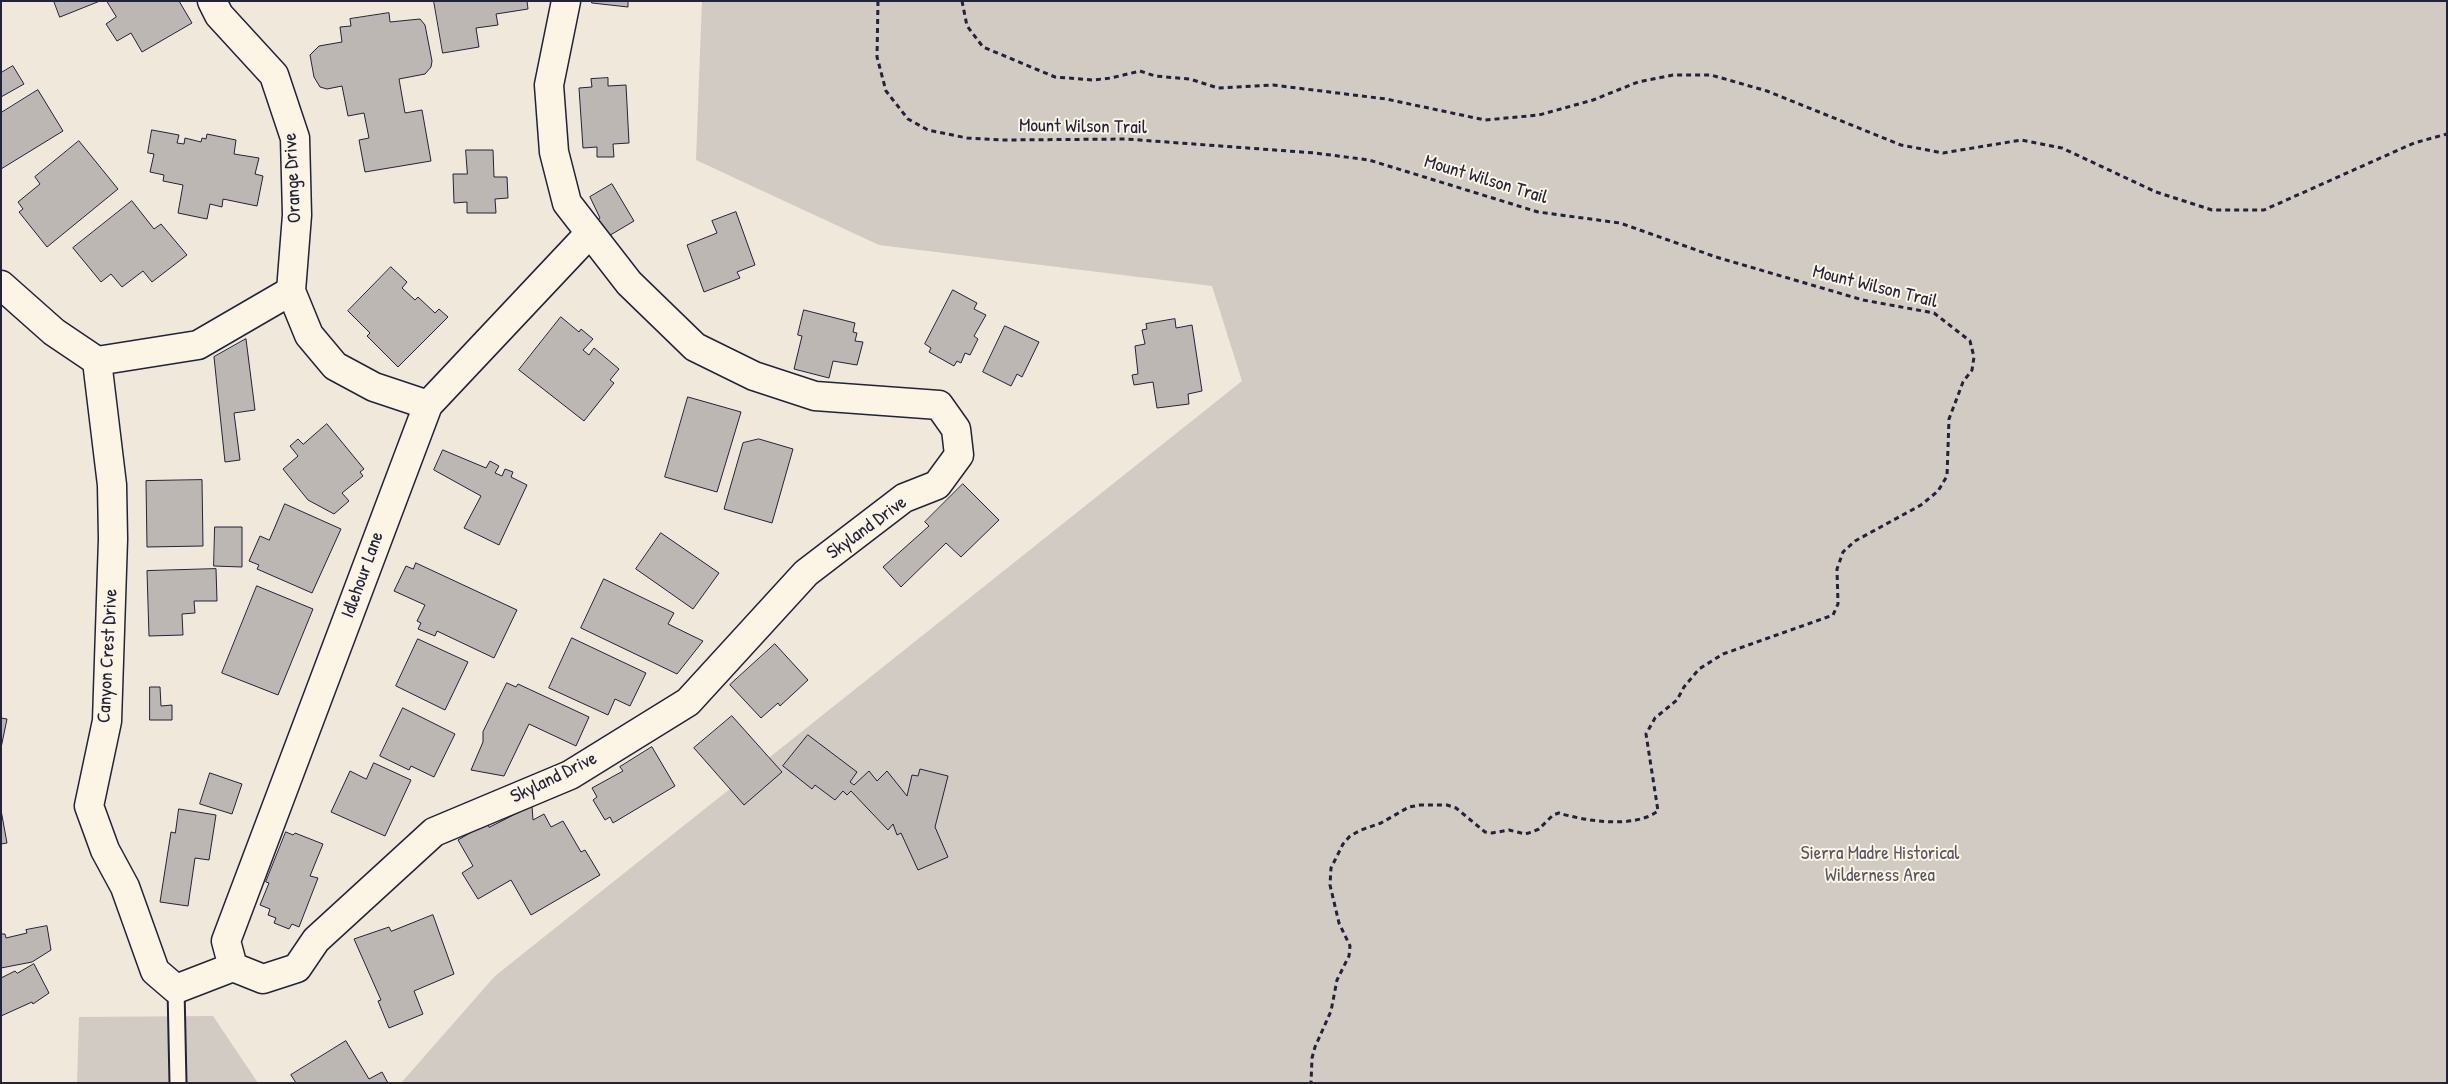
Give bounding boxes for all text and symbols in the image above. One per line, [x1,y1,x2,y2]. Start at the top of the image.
street label: Mount Wilson Trail [1019,114,1147,140]
street label: Orange Drive [279,132,307,224]
street label: Mount Wilson Trail [1421,150,1551,210]
street label: Mount Wilson Trail [1810,260,1940,314]
street label: Skyland Drive [823,491,911,565]
street label: Idlehour Lane [337,529,389,621]
street label: Canyon Crest Drive [93,588,123,724]
street label: Skyland Drive [507,747,601,809]
park label: Sierra Madre Historical Wilderness Area [1801,843,1959,887]

